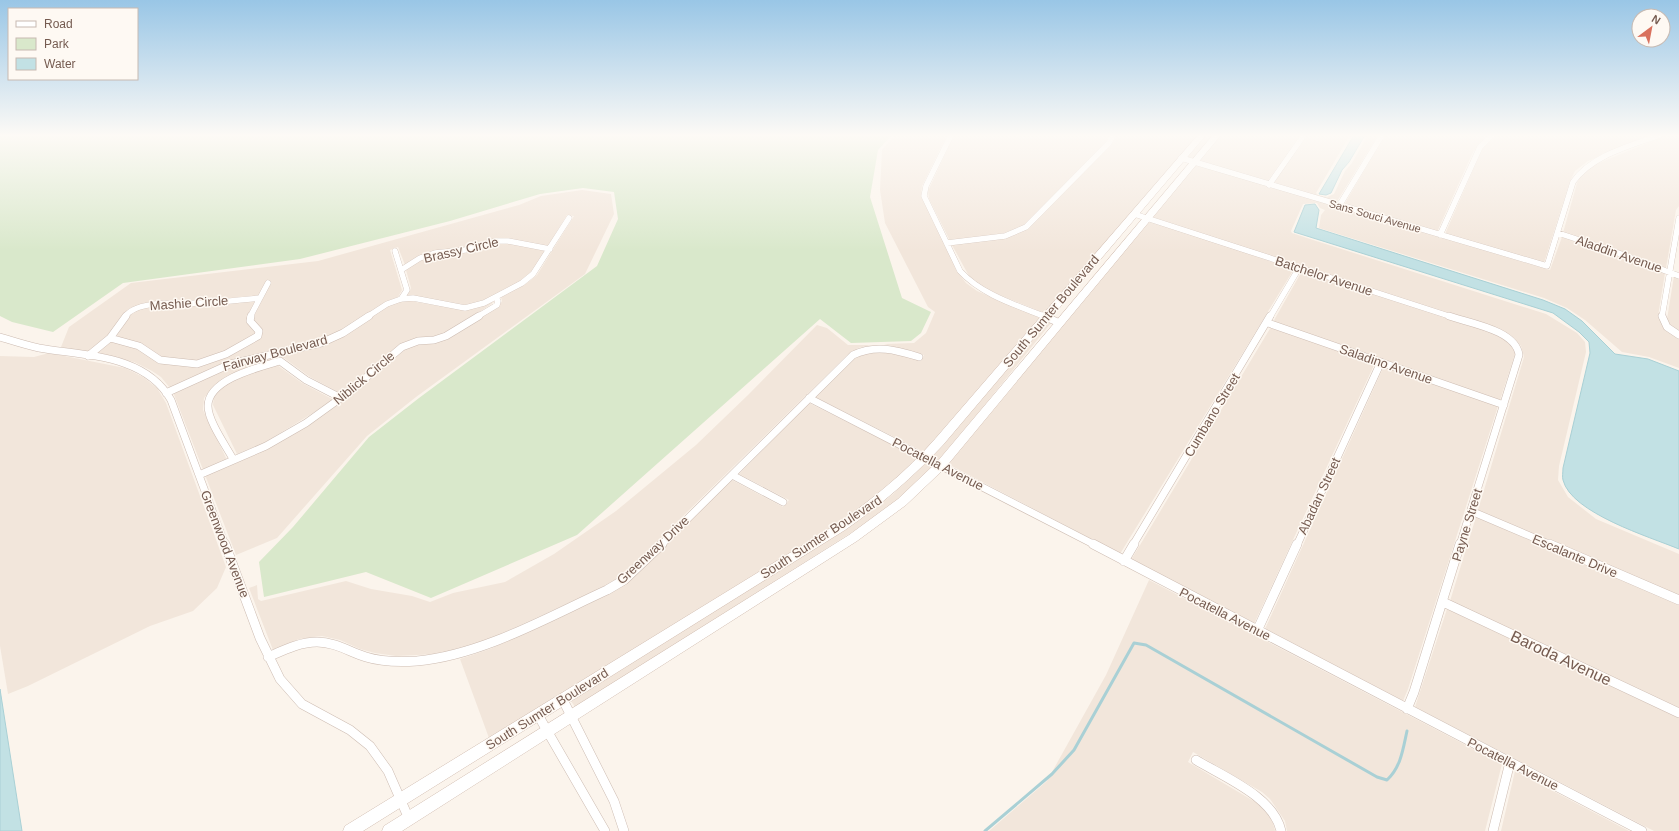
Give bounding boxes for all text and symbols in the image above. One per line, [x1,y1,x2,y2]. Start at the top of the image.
legend [8,8,138,80]
north arrow [1631,8,1671,48]
text: N [1650,12,1663,27]
text: Road [44,17,73,31]
text: Park [44,37,70,51]
text: Water [44,57,76,71]
street label: Sans Souci Avenue [1328,197,1422,235]
street label: Aladdin Avenue [1574,232,1664,276]
street label: Brassy Circle [422,234,500,266]
street label: South Sumter Boulevard [1000,252,1102,370]
street label: Batchelor Avenue [1273,253,1375,299]
street label: Mashie Circle [149,293,229,313]
street label: Fairway Boulevard [221,332,329,374]
street label: Saladino Avenue [1338,341,1434,387]
street label: Niblick Circle [330,348,398,408]
street label: Cumbano Street [1181,370,1243,459]
street label: Pocatella Avenue [890,435,986,493]
street label: Abadan Street [1295,455,1344,537]
street label: Payne Street [1449,486,1485,563]
street label: Greenwood Avenue [198,488,252,600]
street label: South Sumter Boulevard [758,492,884,582]
street label: Greenway Drive [614,513,692,587]
street label: Escalante Drive [1530,531,1620,581]
street label: Pocatella Avenue [1177,585,1273,643]
street label: Baroda Avenue [1508,627,1614,689]
street label: South Sumter Boulevard [483,665,611,753]
street label: Pocatella Avenue [1465,735,1561,793]

